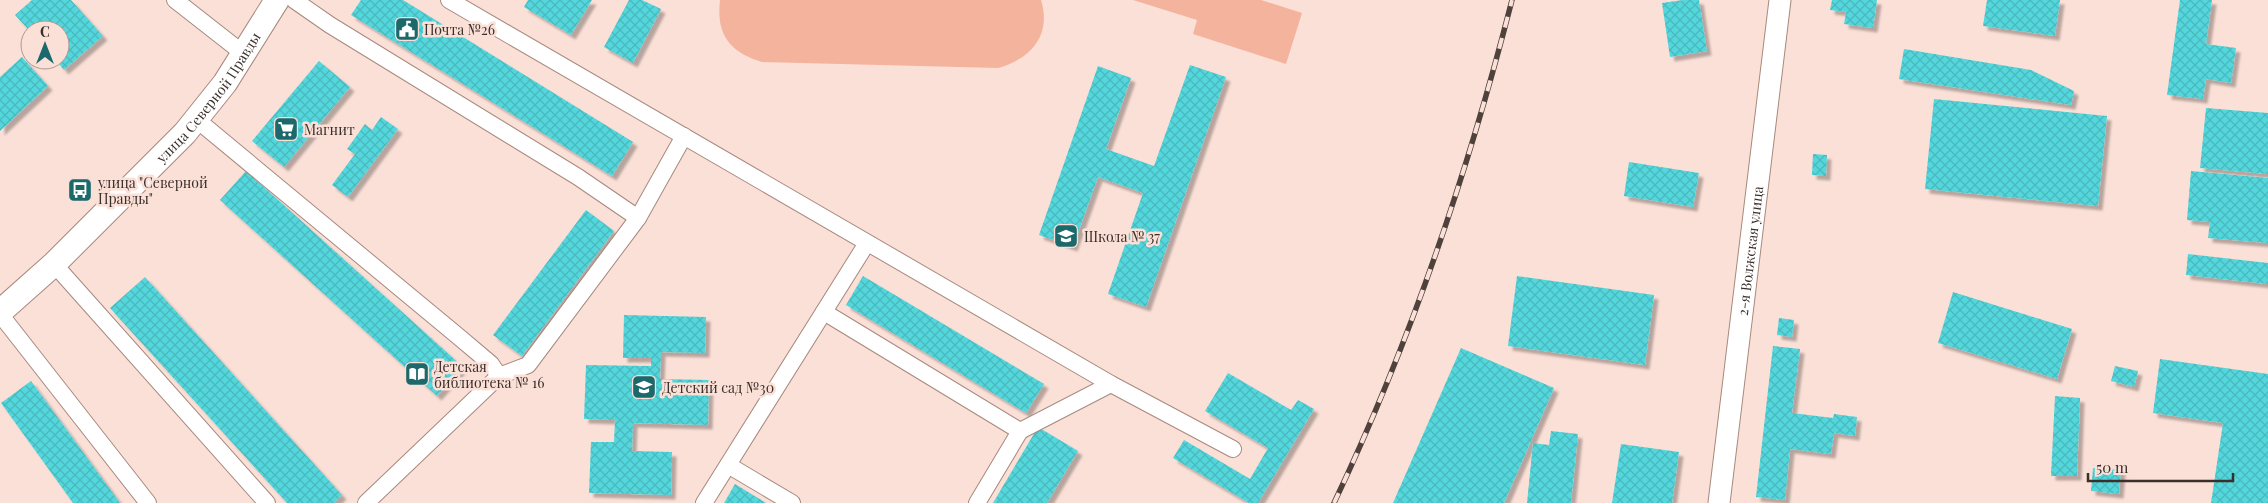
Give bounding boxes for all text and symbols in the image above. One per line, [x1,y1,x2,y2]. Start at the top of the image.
public building icon: Почта №26 [394,16,420,42]
north arrow [20,20,70,70]
place label: Почта №26 [424,20,495,39]
text: С [40,22,50,41]
street label: улица Северной Правды [151,28,264,167]
supermarket icon: Магнит [273,116,299,142]
place label: Магнит [304,120,355,139]
place label: улица "Северной Правды" [97,173,208,208]
bus stop icon: улица "Северной Правды" [67,177,93,203]
street label: 2-я Волжская улица [1732,185,1767,317]
school or university icon: Школа № 37 [1053,223,1079,249]
place label: Школа № 37 [1084,227,1160,246]
place label: Детская библиотека № 16 [434,357,544,392]
library icon: Детская библиотека № 16 [404,361,430,387]
school or university icon: Детский сад №30 [631,374,657,400]
place label: Детский сад №30 [662,378,774,397]
scale bar [2088,450,2233,482]
text: 50 m [2096,457,2129,477]

